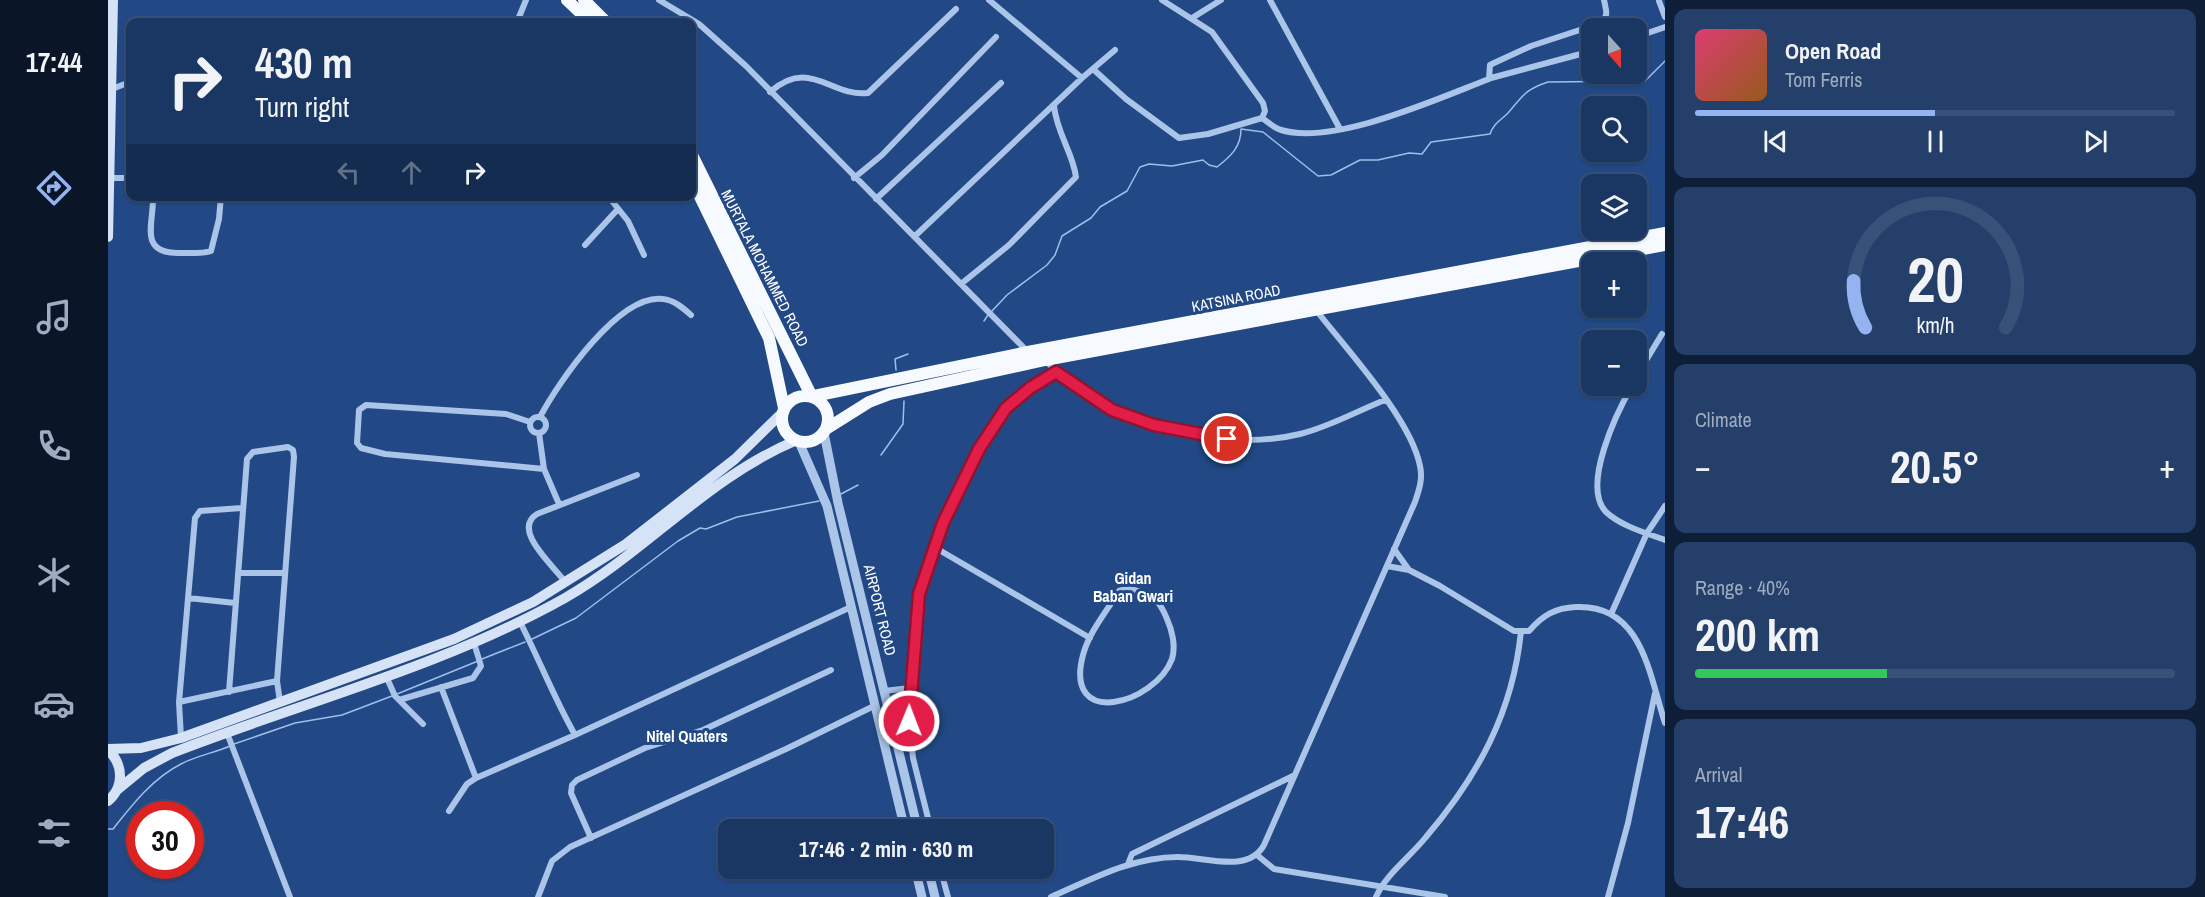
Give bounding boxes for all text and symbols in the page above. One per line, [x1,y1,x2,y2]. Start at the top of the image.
north arrow [1581,18,1647,84]
map controls [1581,18,1647,396]
text: 430 m [255,35,353,91]
text: Open Road [1785,36,1881,66]
icon: right [156,42,234,120]
text: 17:44 [26,44,82,80]
text: Tom Ferris [1785,66,1863,93]
text: Turn right [255,89,349,125]
button: search [1581,96,1647,162]
icon: previous [1759,125,1792,158]
icon: pause [1919,125,1952,158]
icon: next [2079,125,2112,158]
icon: left [332,156,365,189]
icon: ahead [395,156,428,189]
icon: right [458,156,491,189]
icon: directions [33,167,75,209]
button: layers [1581,174,1647,240]
street label: MURTALA MOHAMMED ROAD [716,186,814,350]
text: 20 [1907,237,1963,321]
button: + [1581,252,1647,318]
street label: KATSINA ROAD [1190,279,1282,317]
icon: music [33,296,75,338]
text: km/h [1916,311,1954,340]
button: − [1581,330,1647,396]
text: Climate [1695,406,1752,433]
pin [1201,413,1252,464]
icon: arrive [1210,422,1243,455]
icon: phone [33,425,75,467]
text: 20.5° [1890,436,1980,497]
text: − [1695,444,1711,488]
text: + [2159,444,2175,488]
icon: climate [33,554,75,596]
street label: AIRPORT ROAD [858,561,901,658]
district label: Gidan Baban Gwari [1093,567,1173,607]
text: Range · 40% [1695,574,1790,601]
text: 200 km [1695,604,1820,665]
icon: car [33,683,75,725]
position arrow [877,689,941,753]
district label: Nitel Quaters [646,725,728,747]
text: Arrival [1695,761,1742,788]
text: 17:46 [1695,791,1789,852]
speed limit sign: 30 [126,801,204,879]
icon: filters [33,812,75,854]
text: 17:46 · 2 min · 630 m [799,834,973,864]

